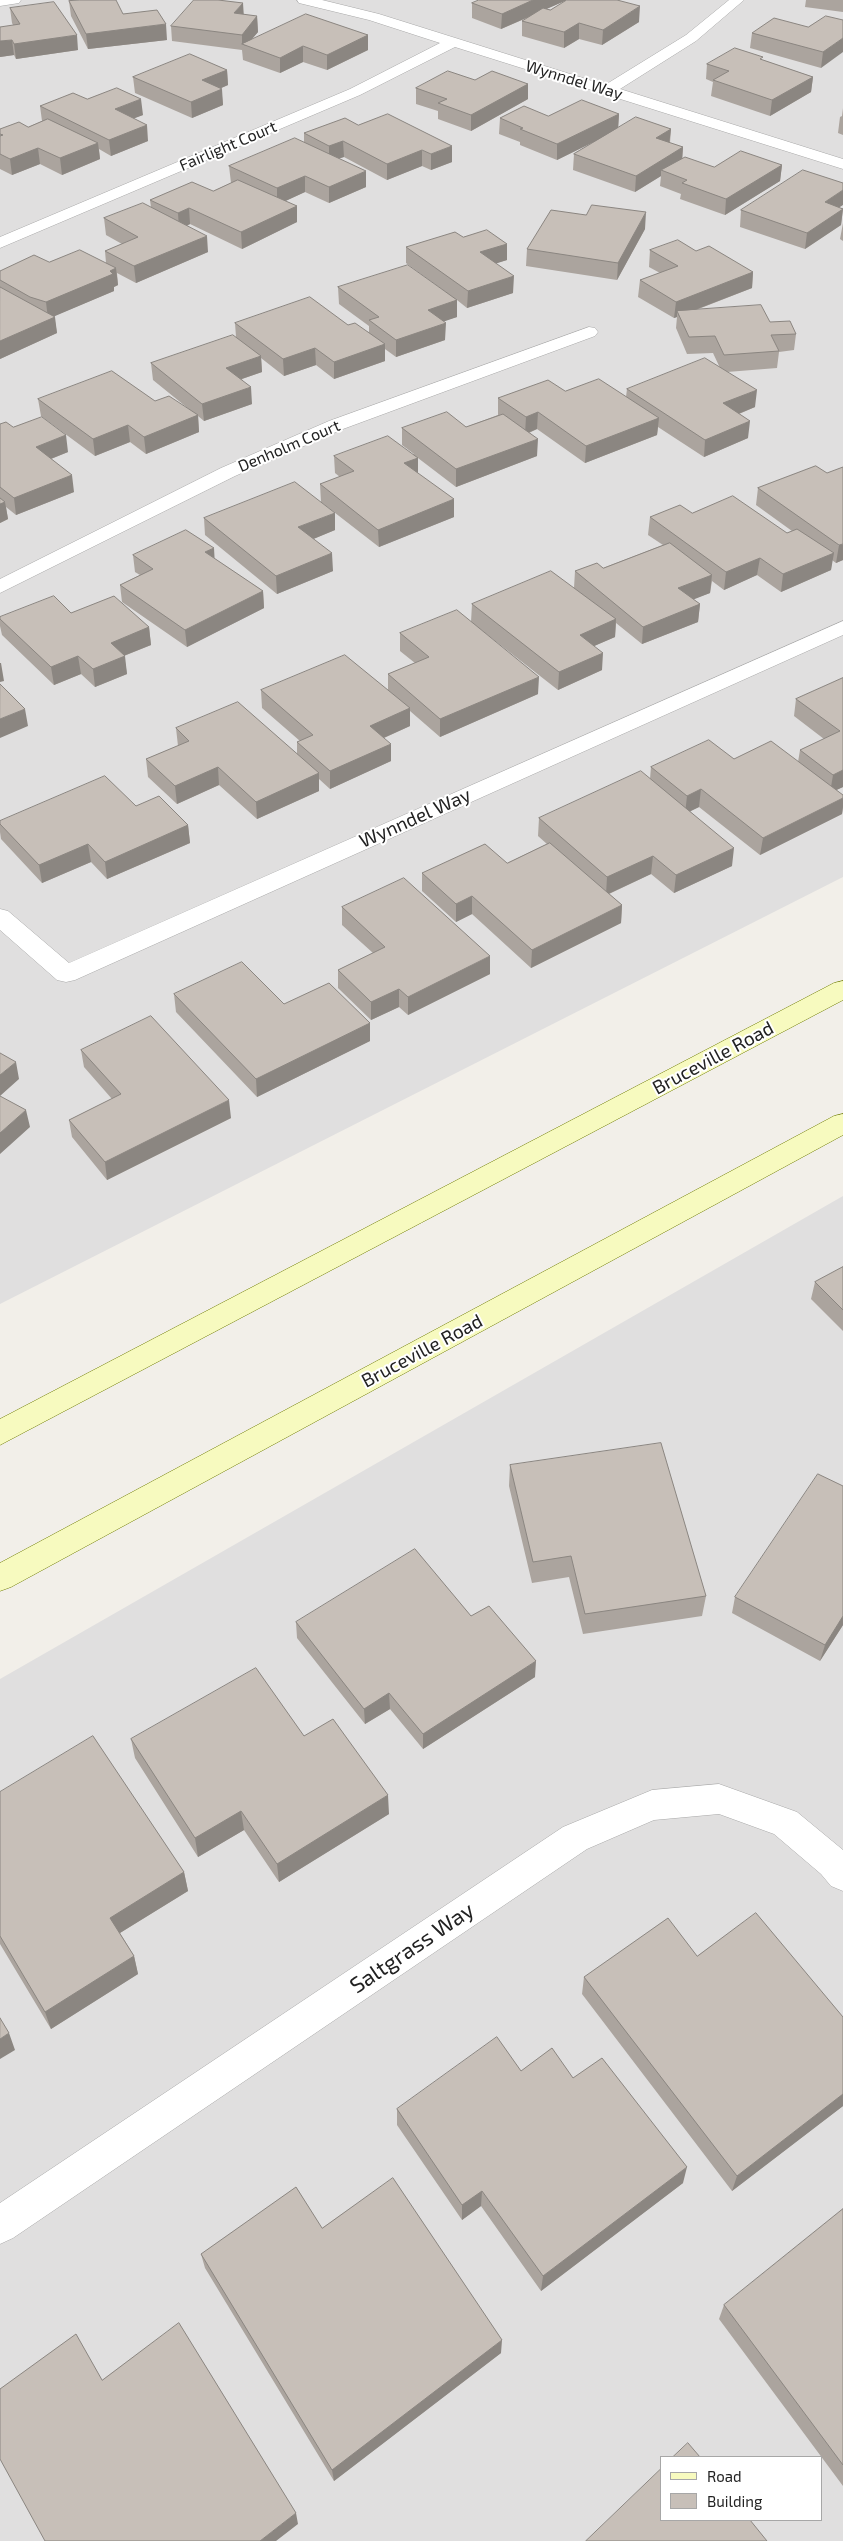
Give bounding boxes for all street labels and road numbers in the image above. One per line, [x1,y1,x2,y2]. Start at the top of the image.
street label: Wynndel Way [523,56,625,104]
street label: Fairlight Court [176,117,280,175]
street label: Denholm Court [235,416,343,476]
street label: Wynndel Way [356,783,474,853]
street label: Bruceville Road [649,1017,777,1099]
street label: Bruceville Road [358,1310,486,1392]
street label: Saltgrass Way [345,1897,479,1999]

